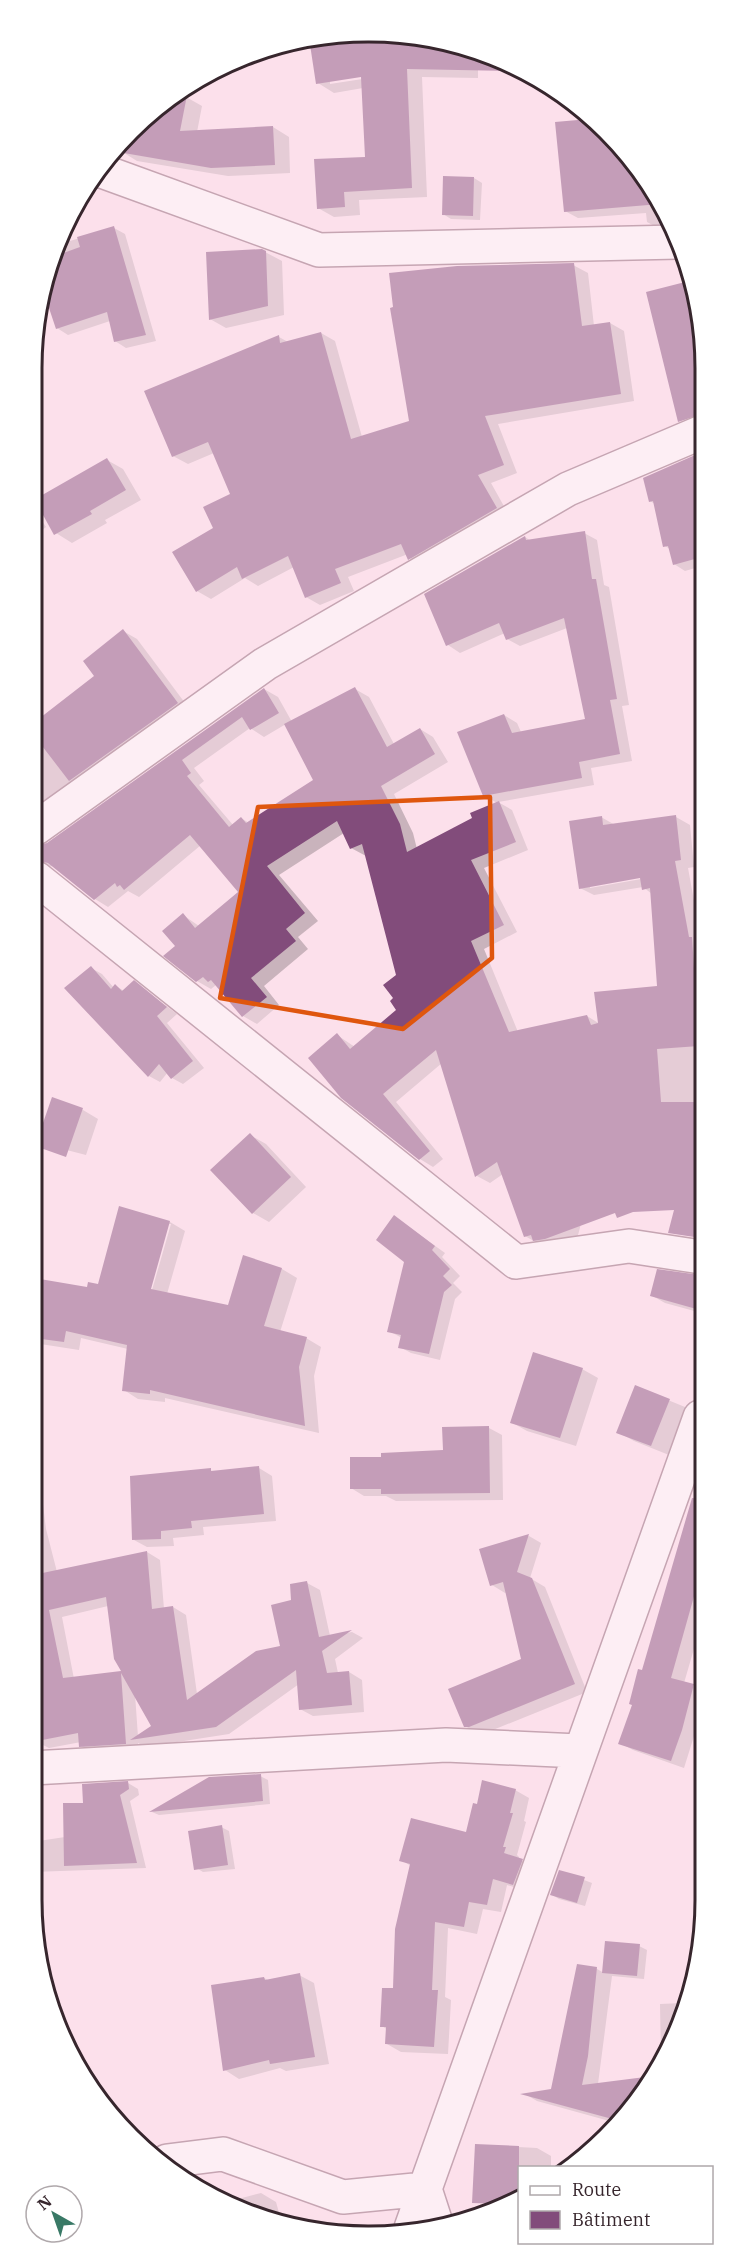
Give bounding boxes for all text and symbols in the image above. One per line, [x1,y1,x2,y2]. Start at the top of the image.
legend [518,2166,713,2244]
text: Route [572,2178,621,2201]
north arrow [24,2184,84,2244]
text: N [33,2191,56,2214]
text: Bâtiment [572,2208,650,2231]

